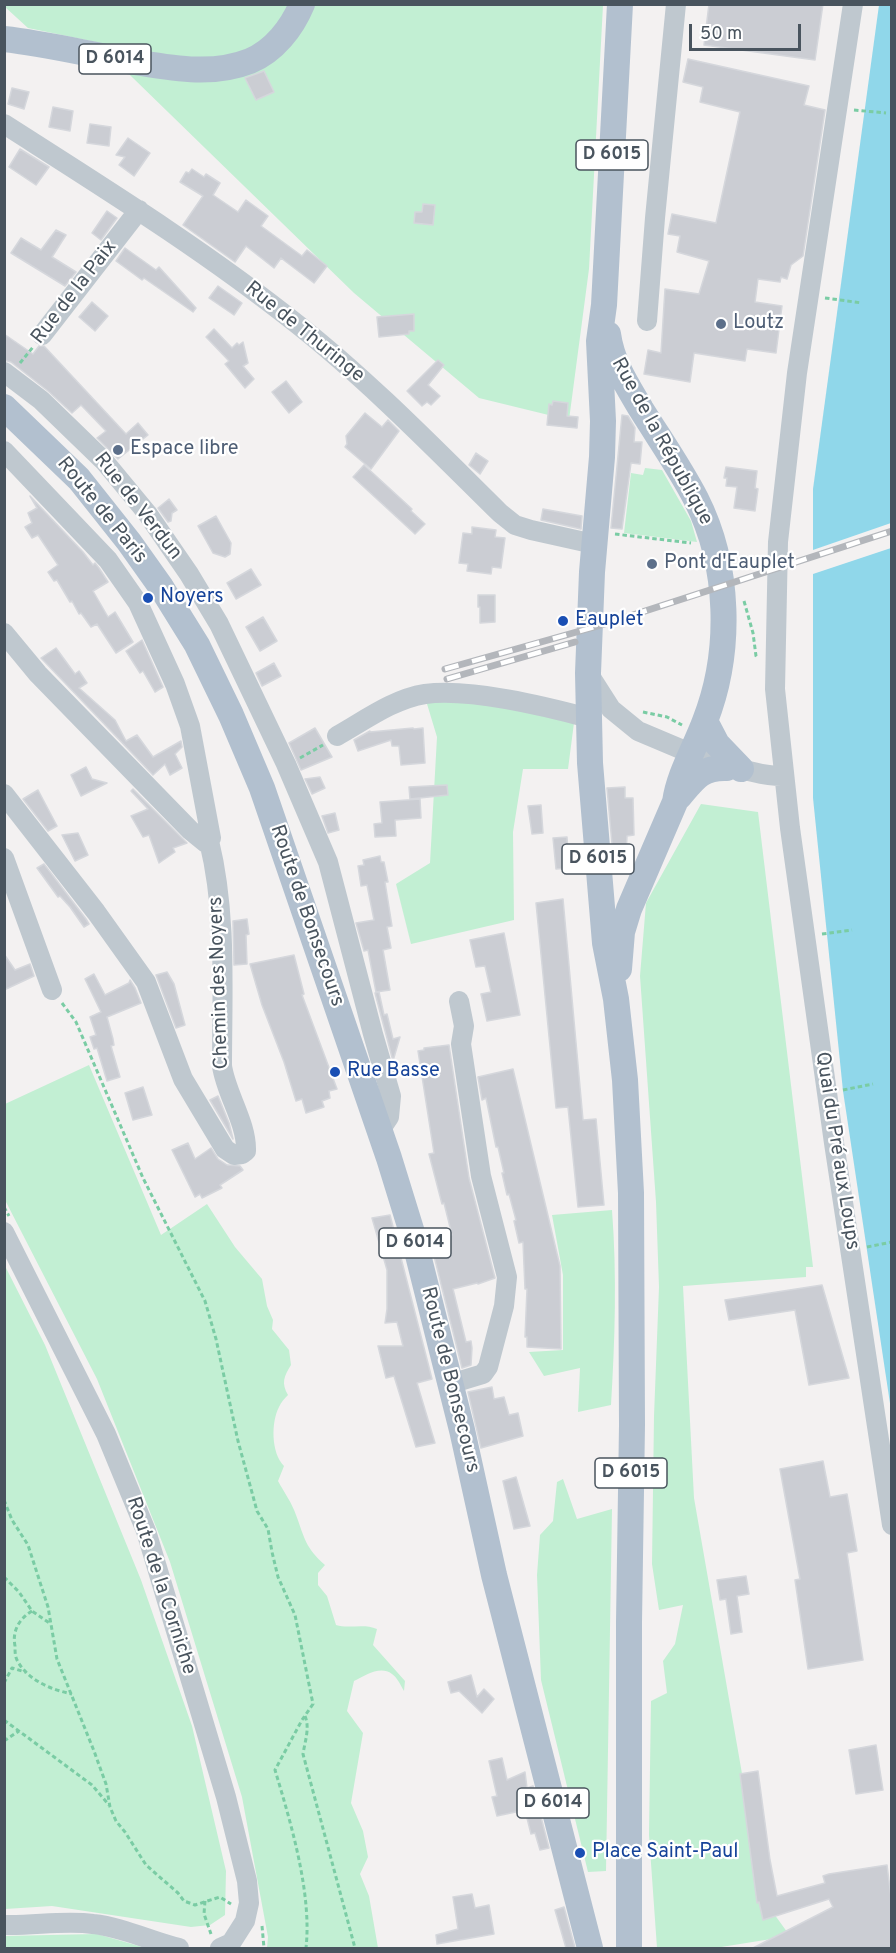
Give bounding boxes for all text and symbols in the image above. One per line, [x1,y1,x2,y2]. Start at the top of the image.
scale bar [692,12,804,50]
text: 50 m [700,23,742,46]
road number: D 6014 [79,44,151,74]
road number: D 6015 [576,140,648,170]
street label: Rue de la Paix [27,236,123,350]
street label: Rue de Thuringe [239,277,369,389]
place label: Loutz [733,312,784,336]
marker: Loutz [714,317,728,331]
street label: Rue de la République [605,354,717,530]
place label: Espace libre [130,438,239,462]
marker: Espace libre [111,443,125,457]
street label: Rue de Verdun [88,449,186,565]
street label: Route de Paris [51,453,151,569]
place label: Pont d'Eauplet [664,552,795,576]
marker: Pont d'Eauplet [645,557,659,571]
place label: Noyers [160,586,224,610]
marker: Noyers [141,591,155,605]
place label: Eauplet [575,609,643,633]
marker: Eauplet [556,614,570,628]
street label: Route de Bonsecours [264,822,348,1010]
road number: D 6015 [562,844,634,874]
street label: Chemin des Noyers [205,896,235,1070]
street label: Quai du Pré aux Loups [809,1050,863,1252]
place label: Rue Basse [347,1060,440,1084]
marker: Rue Basse [328,1065,342,1079]
road number: D 6014 [379,1228,451,1258]
street label: Route de Bonsecours [414,1285,484,1475]
road number: D 6015 [595,1458,667,1488]
street label: Route de la Corniche [120,1494,200,1678]
road number: D 6014 [517,1788,589,1818]
place label: Place Saint-Paul [592,1841,738,1865]
marker: Place Saint-Paul [573,1846,587,1860]

